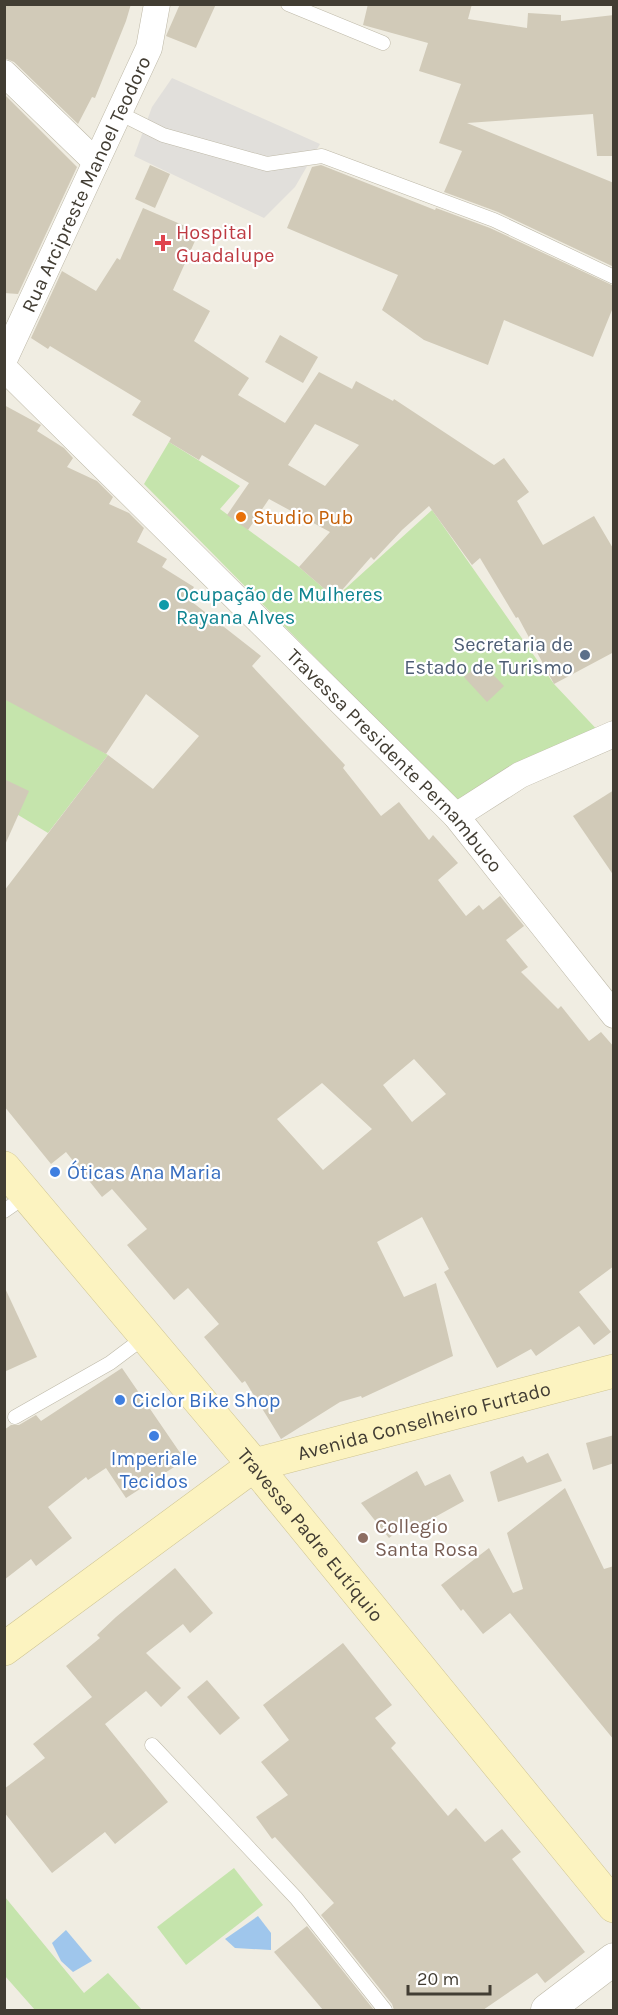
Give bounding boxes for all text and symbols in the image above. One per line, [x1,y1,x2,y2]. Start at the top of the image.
street label: Rua Arcipreste Manoel Teodoro [17,53,156,316]
place label: Hospital Guadalupe [176,221,275,267]
marker: Hospital Guadalupe [154,234,172,252]
place label: Studio Pub [253,506,353,529]
marker: Studio Pub [234,510,248,524]
place label: Ocupação de Mulheres Rayana Alves [176,583,383,629]
marker: Ocupação de Mulheres Rayana Alves [157,598,171,612]
place label: Secretaria de Estado de Turismo [404,633,573,679]
street label: Travessa Presidente Pernambuco [282,644,507,877]
marker: Secretaria de Estado de Turismo [578,648,592,662]
place label: Óticas Ana Maria [67,1160,221,1184]
marker: Óticas Ana Maria [48,1165,62,1179]
street label: Avenida Conselheiro Furtado [295,1377,553,1465]
place label: Ciclor Bike Shop [132,1389,281,1412]
marker: Ciclor Bike Shop [113,1393,127,1407]
marker: Imperiale Tecidos [147,1429,161,1443]
street label: Travessa Padre Eutíquio [233,1443,388,1626]
place label: Imperiale Tecidos [111,1447,197,1493]
place label: Collegio Santa Rosa [375,1515,478,1561]
marker: Collegio Santa Rosa [356,1531,370,1545]
scale bar [408,1958,490,1996]
text: 20 m [417,1968,459,1990]

